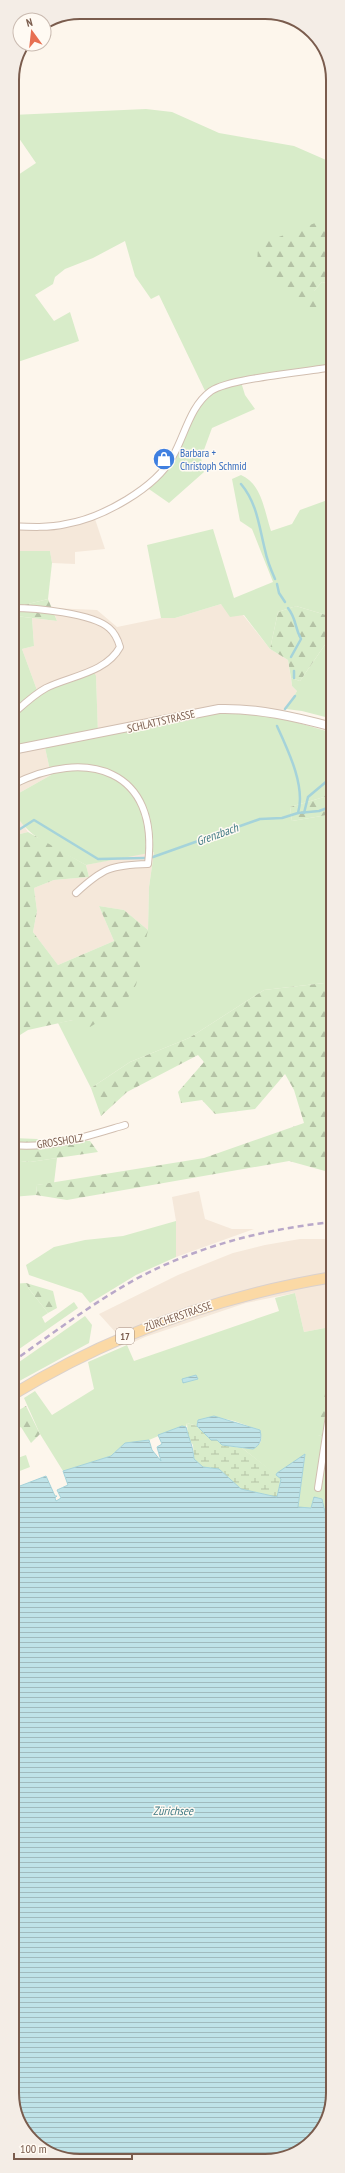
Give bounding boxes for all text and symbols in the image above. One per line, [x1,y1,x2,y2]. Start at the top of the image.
north arrow [12,12,52,52]
text: N [25,15,34,30]
shop icon: Barbara + Christoph Schmid [151,446,177,472]
place label: Barbara + Christoph Schmid [180,446,247,473]
street label: SCHLATTSTRASSE [126,706,196,736]
water label: Grenzbach [194,819,241,848]
street label: GROSSHOLZ [36,1130,84,1152]
street label: ZÜRCHERSTRASSE [142,1298,214,1334]
road number: 17 [116,1328,134,1344]
water label: Zürichsee [153,1803,194,1818]
scale bar [14,2135,132,2161]
text: 100 m [20,2141,47,2156]

